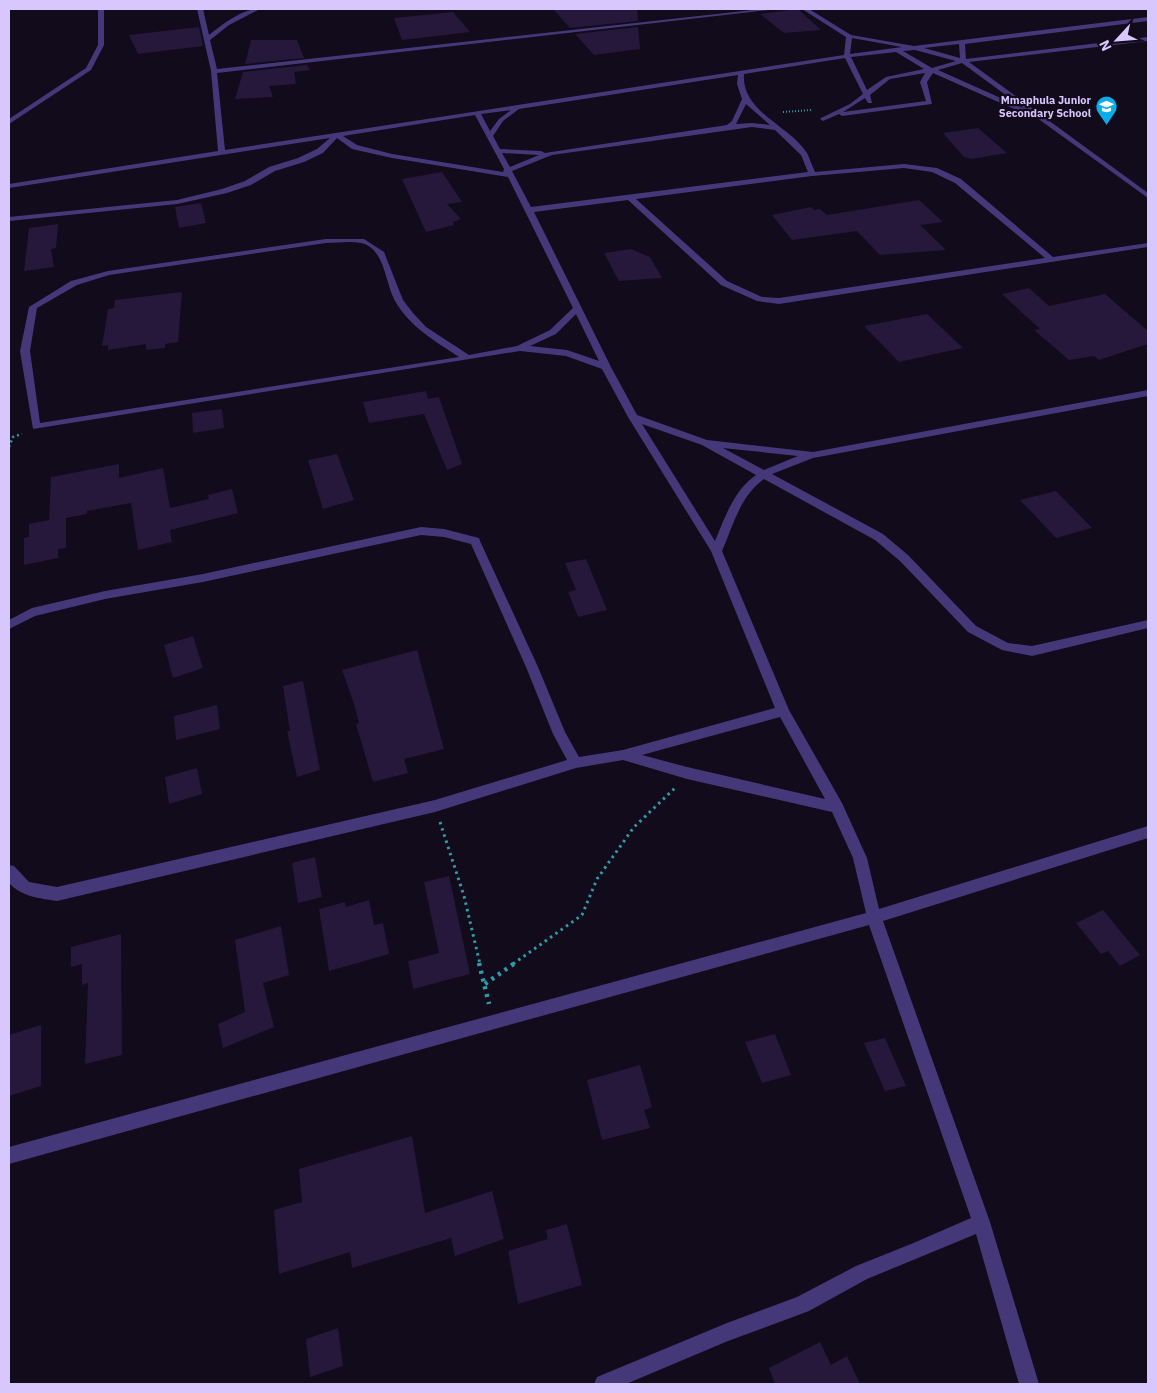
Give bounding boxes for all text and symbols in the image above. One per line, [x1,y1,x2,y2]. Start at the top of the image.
north arrow [1092,15,1142,65]
text: N [1095,37,1116,54]
place label: Mmaphula Junior Secondary School [999,93,1092,120]
school or university icon: Mmaphula Junior Secondary School [1095,94,1119,125]

